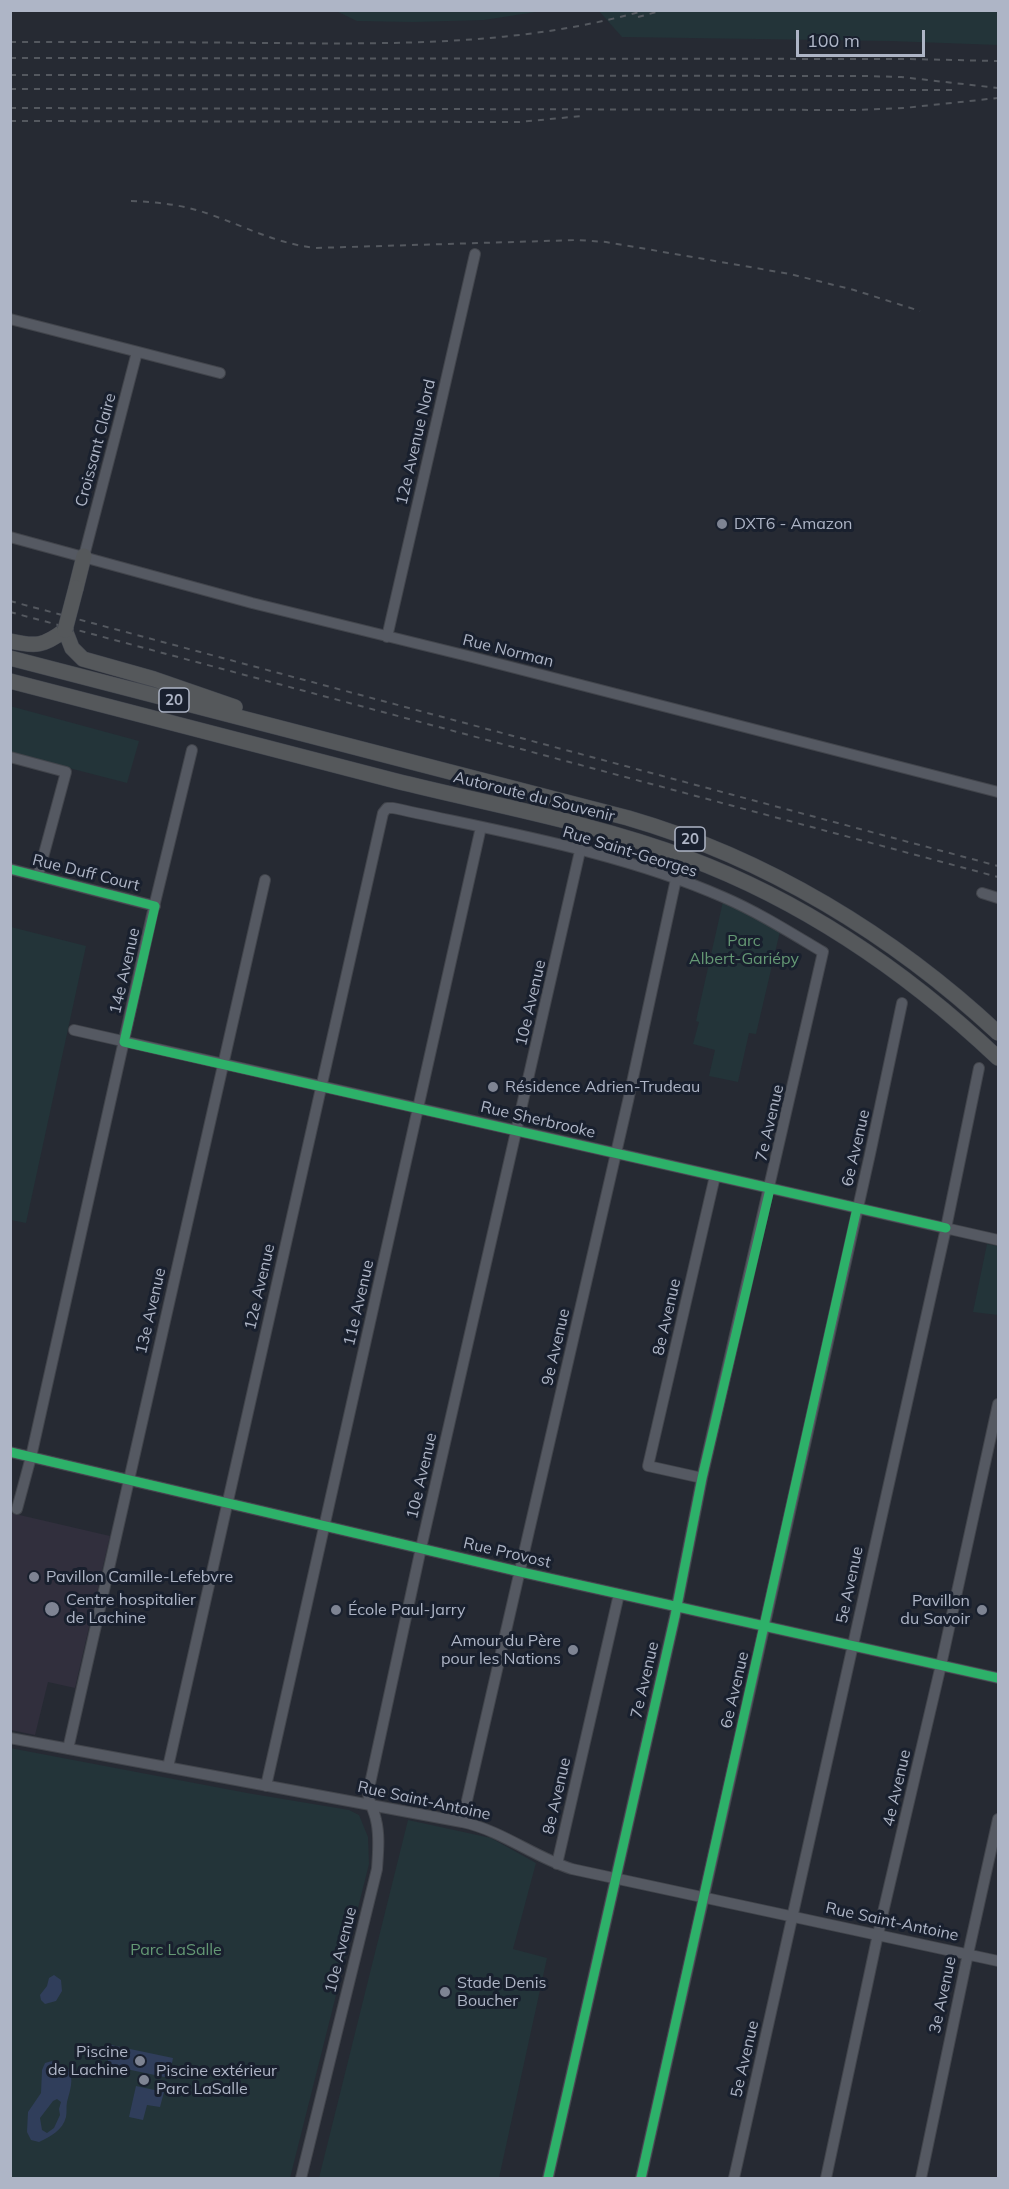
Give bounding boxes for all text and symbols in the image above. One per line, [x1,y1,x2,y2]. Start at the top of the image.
scale bar [799,18,928,56]
text: 100 m [807,29,860,52]
street label: 12e Avenue Nord [392,377,440,507]
street label: Croissant Claire [72,391,120,509]
place label: DXT6 - Amazon [734,514,852,534]
marker: DXT6 - Amazon [715,517,729,531]
street label: Rue Norman [461,630,555,672]
road number: 20 [159,688,189,712]
street label: Autoroute du Souvenir [451,768,617,826]
street label: Rue Saint-Georges [560,822,700,882]
road number: 20 [675,827,705,851]
street label: Rue Duff Court [30,850,142,896]
street label: 14e Avenue [106,926,144,1016]
park label: Parc Albert-Gariépy [689,931,799,969]
street label: 10e Avenue [512,958,550,1048]
place label: Résidence Adrien-Trudeau [505,1077,700,1097]
marker: Résidence Adrien-Trudeau [486,1080,500,1094]
street label: 7e Avenue [752,1083,788,1163]
street label: Rue Sherbrooke [479,1097,597,1143]
street label: 6e Avenue [838,1108,874,1188]
street label: 12e Avenue [241,1242,279,1332]
street label: 11e Avenue [340,1258,378,1348]
street label: 13e Avenue [132,1266,170,1356]
street label: 8e Avenue [649,1277,685,1357]
street label: 9e Avenue [538,1307,574,1387]
street label: 10e Avenue [403,1431,441,1521]
street label: Rue Provost [461,1534,553,1572]
street label: 5e Avenue [832,1545,868,1625]
place label: Pavillon Camille-Lefebvre [46,1567,233,1587]
marker: Pavillon Camille-Lefebvre [27,1570,41,1584]
place label: Centre hospitalier de Lachine [66,1590,196,1628]
place label: Pavillon du Savoir [900,1591,970,1629]
marker: Centre hospitalier de Lachine [43,1600,61,1618]
place label: École Paul-Jarry [348,1600,465,1620]
marker: École Paul-Jarry [329,1603,343,1617]
marker: Pavillon du Savoir [975,1603,989,1617]
place label: Amour du Père pour les Nations [441,1631,561,1669]
street label: 7e Avenue [627,1640,663,1720]
marker: Amour du Père pour les Nations [566,1643,580,1657]
street label: 6e Avenue [717,1650,753,1730]
street label: 4e Avenue [879,1748,915,1828]
street label: 8e Avenue [539,1756,575,1836]
street label: Rue Saint-Antoine [356,1778,492,1824]
street label: Rue Saint-Antoine [824,1899,960,1945]
street label: 10e Avenue [321,1905,361,1995]
park label: Parc LaSalle [130,1940,222,1960]
street label: 3e Avenue [925,1955,961,2035]
place label: Stade Denis Boucher [457,1973,546,2011]
marker: Stade Denis Boucher [438,1985,452,1999]
street label: 5e Avenue [727,2019,763,2099]
place label: Piscine de Lachine [48,2042,128,2080]
marker: Piscine de Lachine [133,2054,147,2068]
place label: Piscine extérieur Parc LaSalle [156,2061,277,2099]
marker: Piscine extérieur Parc LaSalle [137,2073,151,2087]

